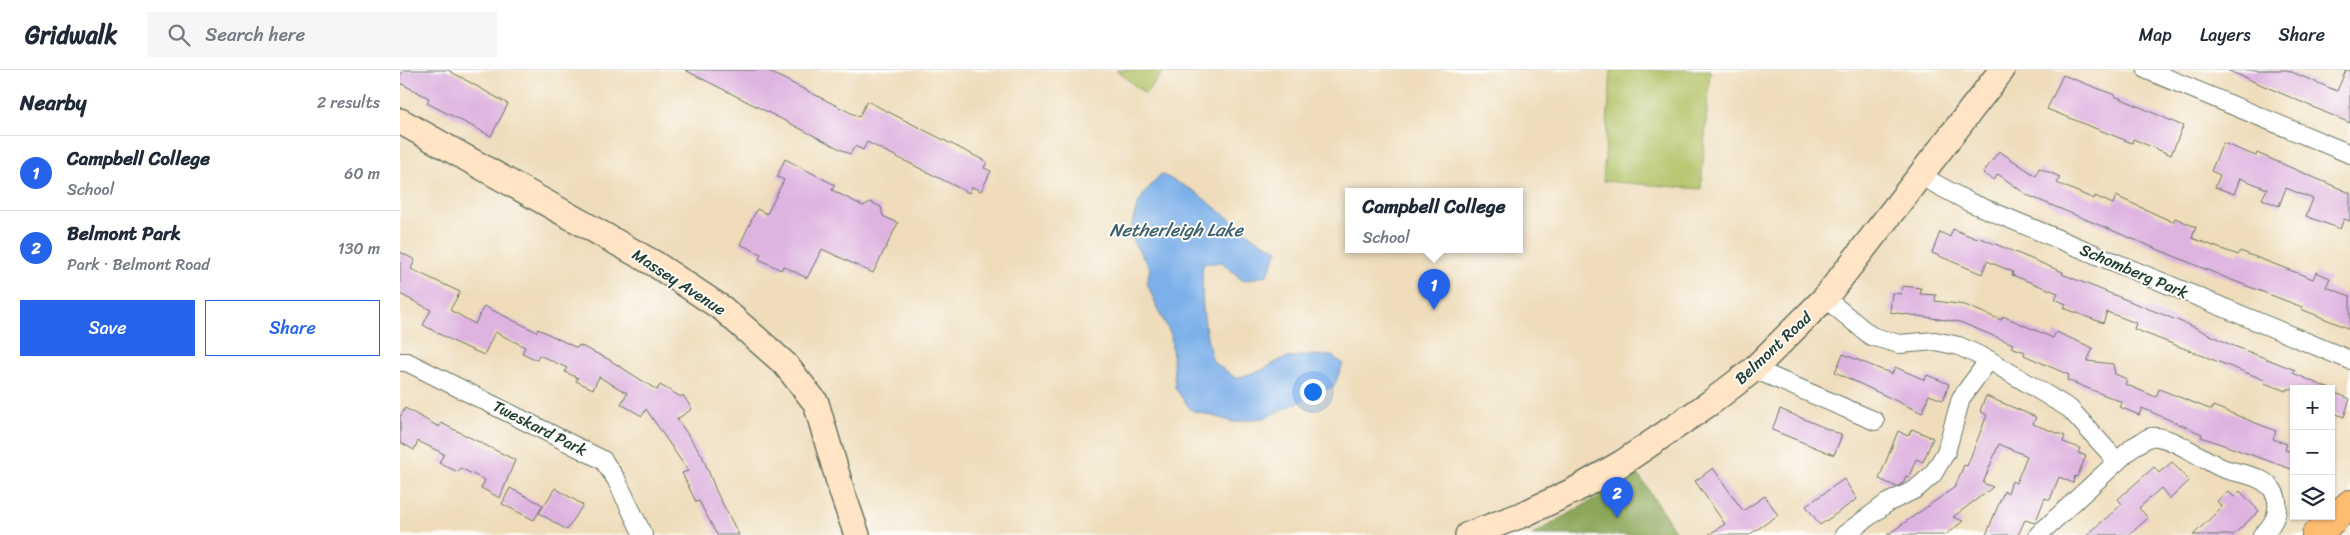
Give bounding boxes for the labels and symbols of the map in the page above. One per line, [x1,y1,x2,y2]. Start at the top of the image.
water label: Netherleigh Lake [1109,214,1245,246]
street label: Schomberg Park [2075,235,2193,307]
street label: Massey Avenue [626,241,732,323]
pin: 1 [1418,269,1450,310]
street label: Belmont Road [1728,303,1820,392]
your location [1300,379,1326,405]
street label: Tweskard Park [488,392,593,464]
pin: 2 [1601,477,1633,518]

